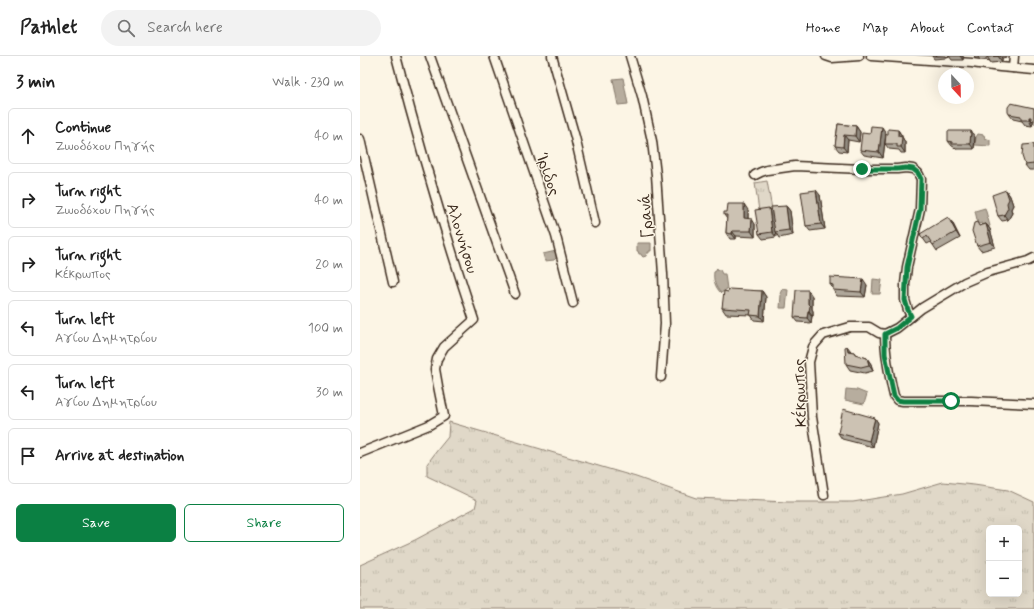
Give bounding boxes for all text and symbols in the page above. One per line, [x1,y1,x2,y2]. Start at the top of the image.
search box [101,10,381,46]
text: Pathlet [20,15,77,40]
icon: search [115,17,137,39]
text: Search here [147,18,223,38]
text: Home [806,19,840,37]
text: Map [862,19,888,37]
text: About [910,19,945,37]
text: Contact [967,19,1014,37]
north arrow [938,68,974,104]
text: 3 min [16,71,55,93]
text: Walk · 230 m [272,74,344,91]
text: Continue [55,118,111,138]
icon: ahead [17,125,39,147]
text: 40 m [314,128,343,145]
text: Ζωοδόχου Πηγής [55,138,155,155]
street label: Ίριδος [531,150,565,199]
route end [853,160,871,178]
text: Turn right [55,182,122,202]
icon: right [17,189,39,211]
text: 40 m [314,192,343,209]
street label: Γρανά [634,193,659,239]
street label: Αλοννήσου [441,201,482,276]
text: Ζωοδόχου Πηγής [55,202,155,219]
text: Turn right [55,246,122,266]
icon: right [17,253,39,275]
text: 20 m [315,256,343,273]
text: Κέκρωπος [55,266,111,283]
text: Turn left [55,310,115,330]
icon: left [17,317,39,339]
text: 100 m [308,320,343,337]
text: Αγίου Δημητρίου [55,330,157,347]
street label: Κέκρωπος [788,358,812,428]
text: Turn left [55,374,115,394]
icon: left [17,381,39,403]
text: 30 m [316,384,343,401]
route start [942,392,960,410]
text: Αγίου Δημητρίου [55,394,157,411]
icon: arrive [17,445,39,467]
text: Arrive at destination [55,446,184,466]
button: Save [16,504,176,542]
button: Share [184,504,344,542]
map controls [986,525,1022,597]
button: + [986,525,1022,561]
button: − [986,561,1022,597]

